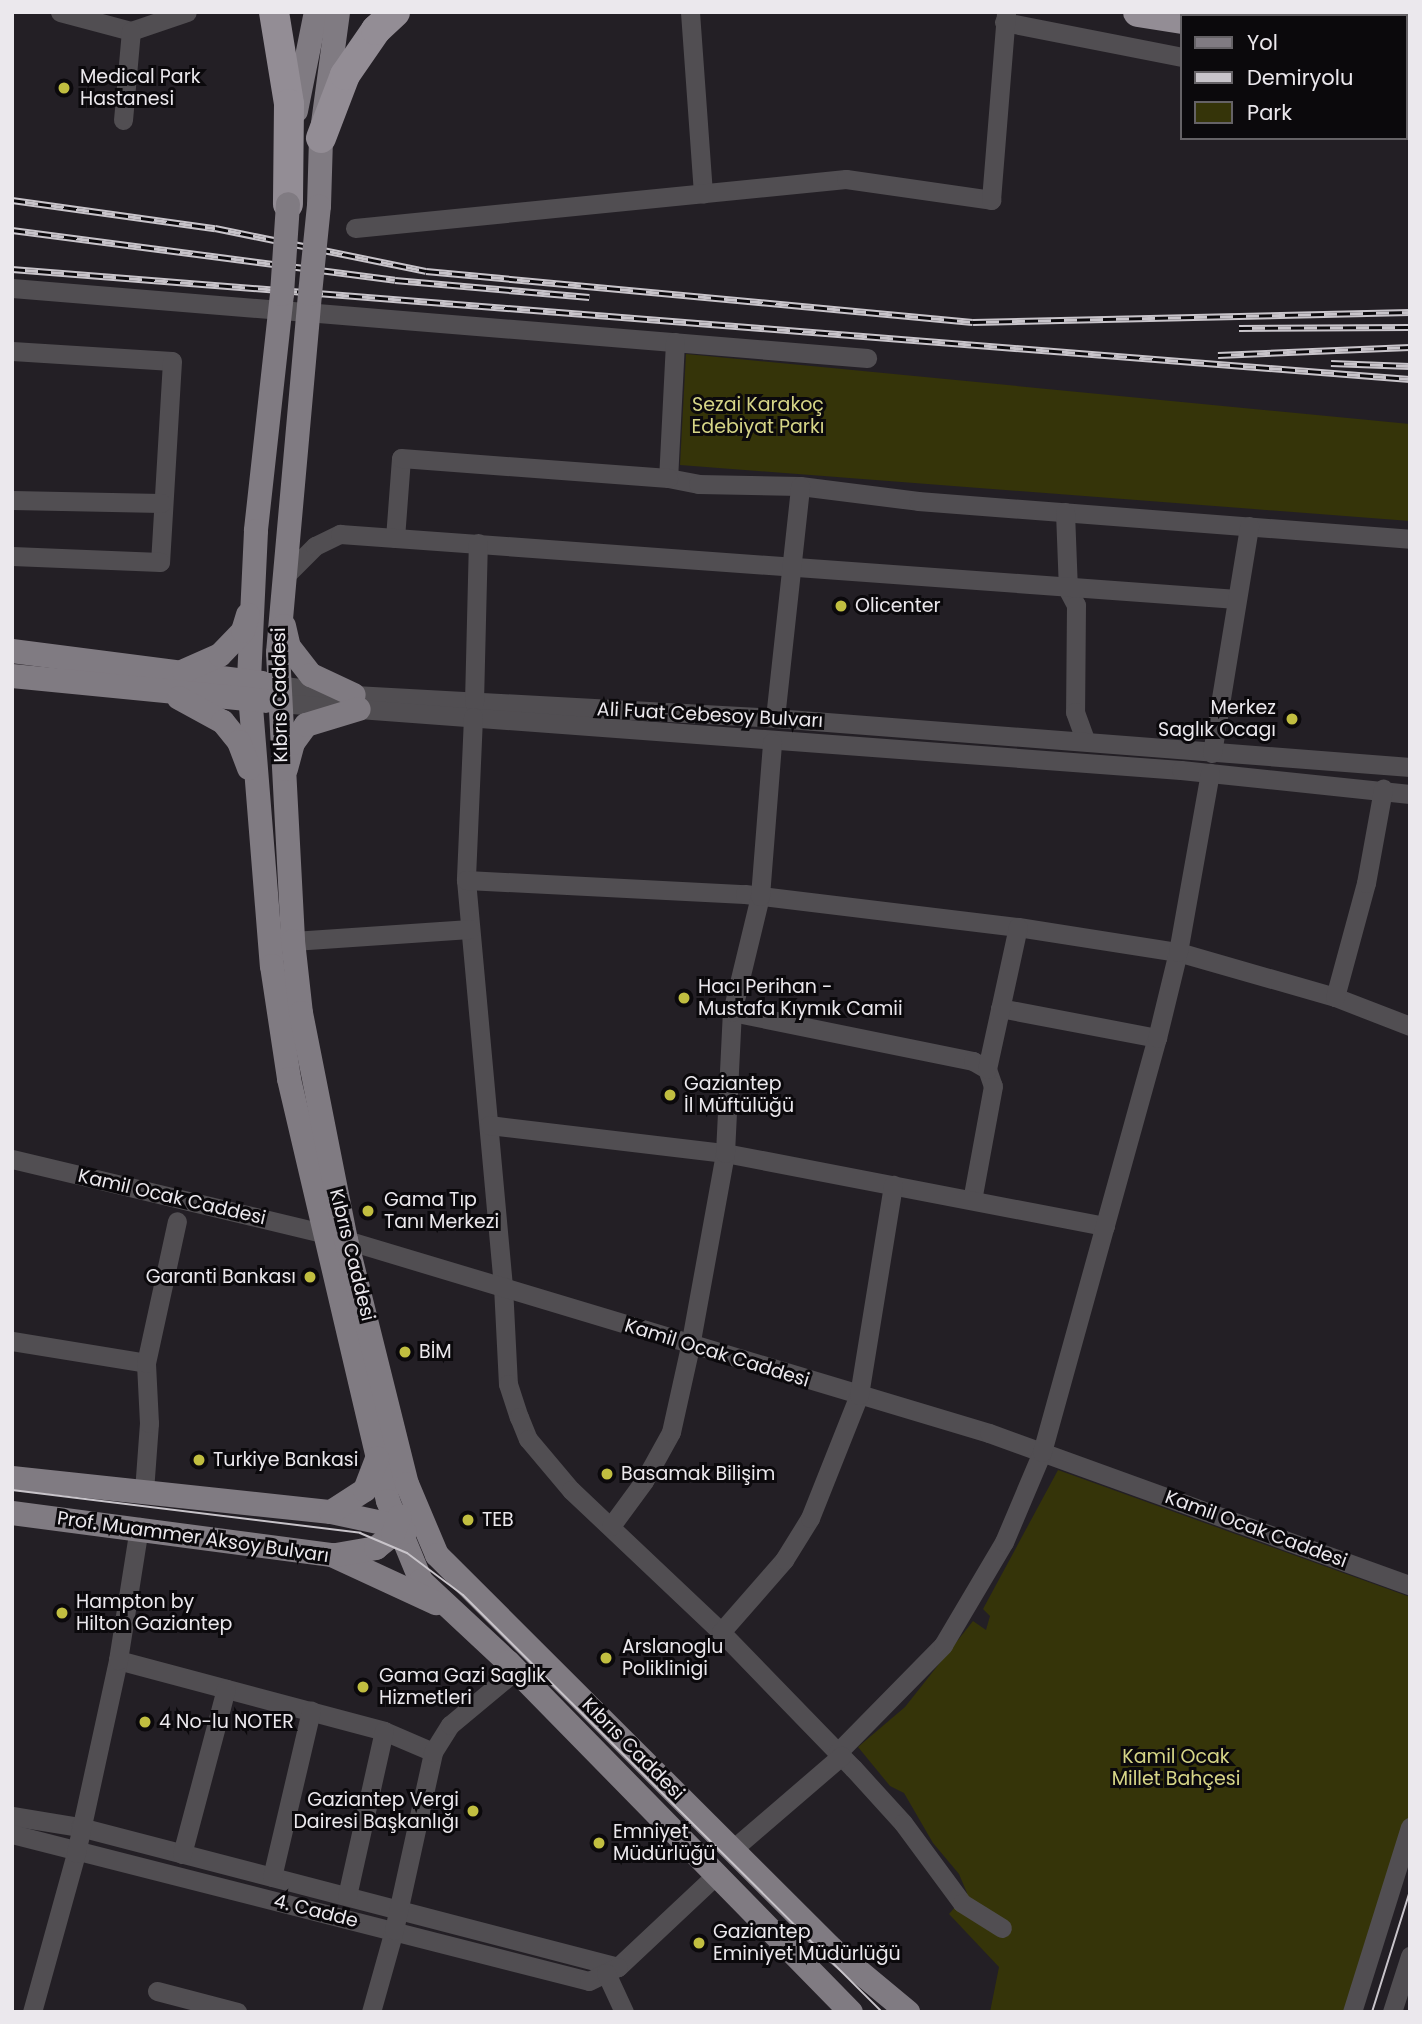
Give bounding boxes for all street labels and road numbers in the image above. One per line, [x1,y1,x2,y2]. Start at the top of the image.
street label: Kıbrıs Caddesi [267,627,293,763]
street label: Ali Fuat Cebesoy Bulvarı [596,698,824,732]
street label: Kamil Ocak Caddesi [76,1164,268,1230]
street label: Kıbrıs Caddesi [325,1187,379,1323]
street label: Kamil Ocak Caddesi [622,1314,812,1392]
street label: Kamil Ocak Caddesi [1162,1485,1350,1573]
street label: Prof. Muammer Aksoy Bulvarı [56,1507,330,1567]
street label: Kıbrıs Caddesi [577,1693,689,1805]
street label: 4. Cadde [272,1890,360,1932]

